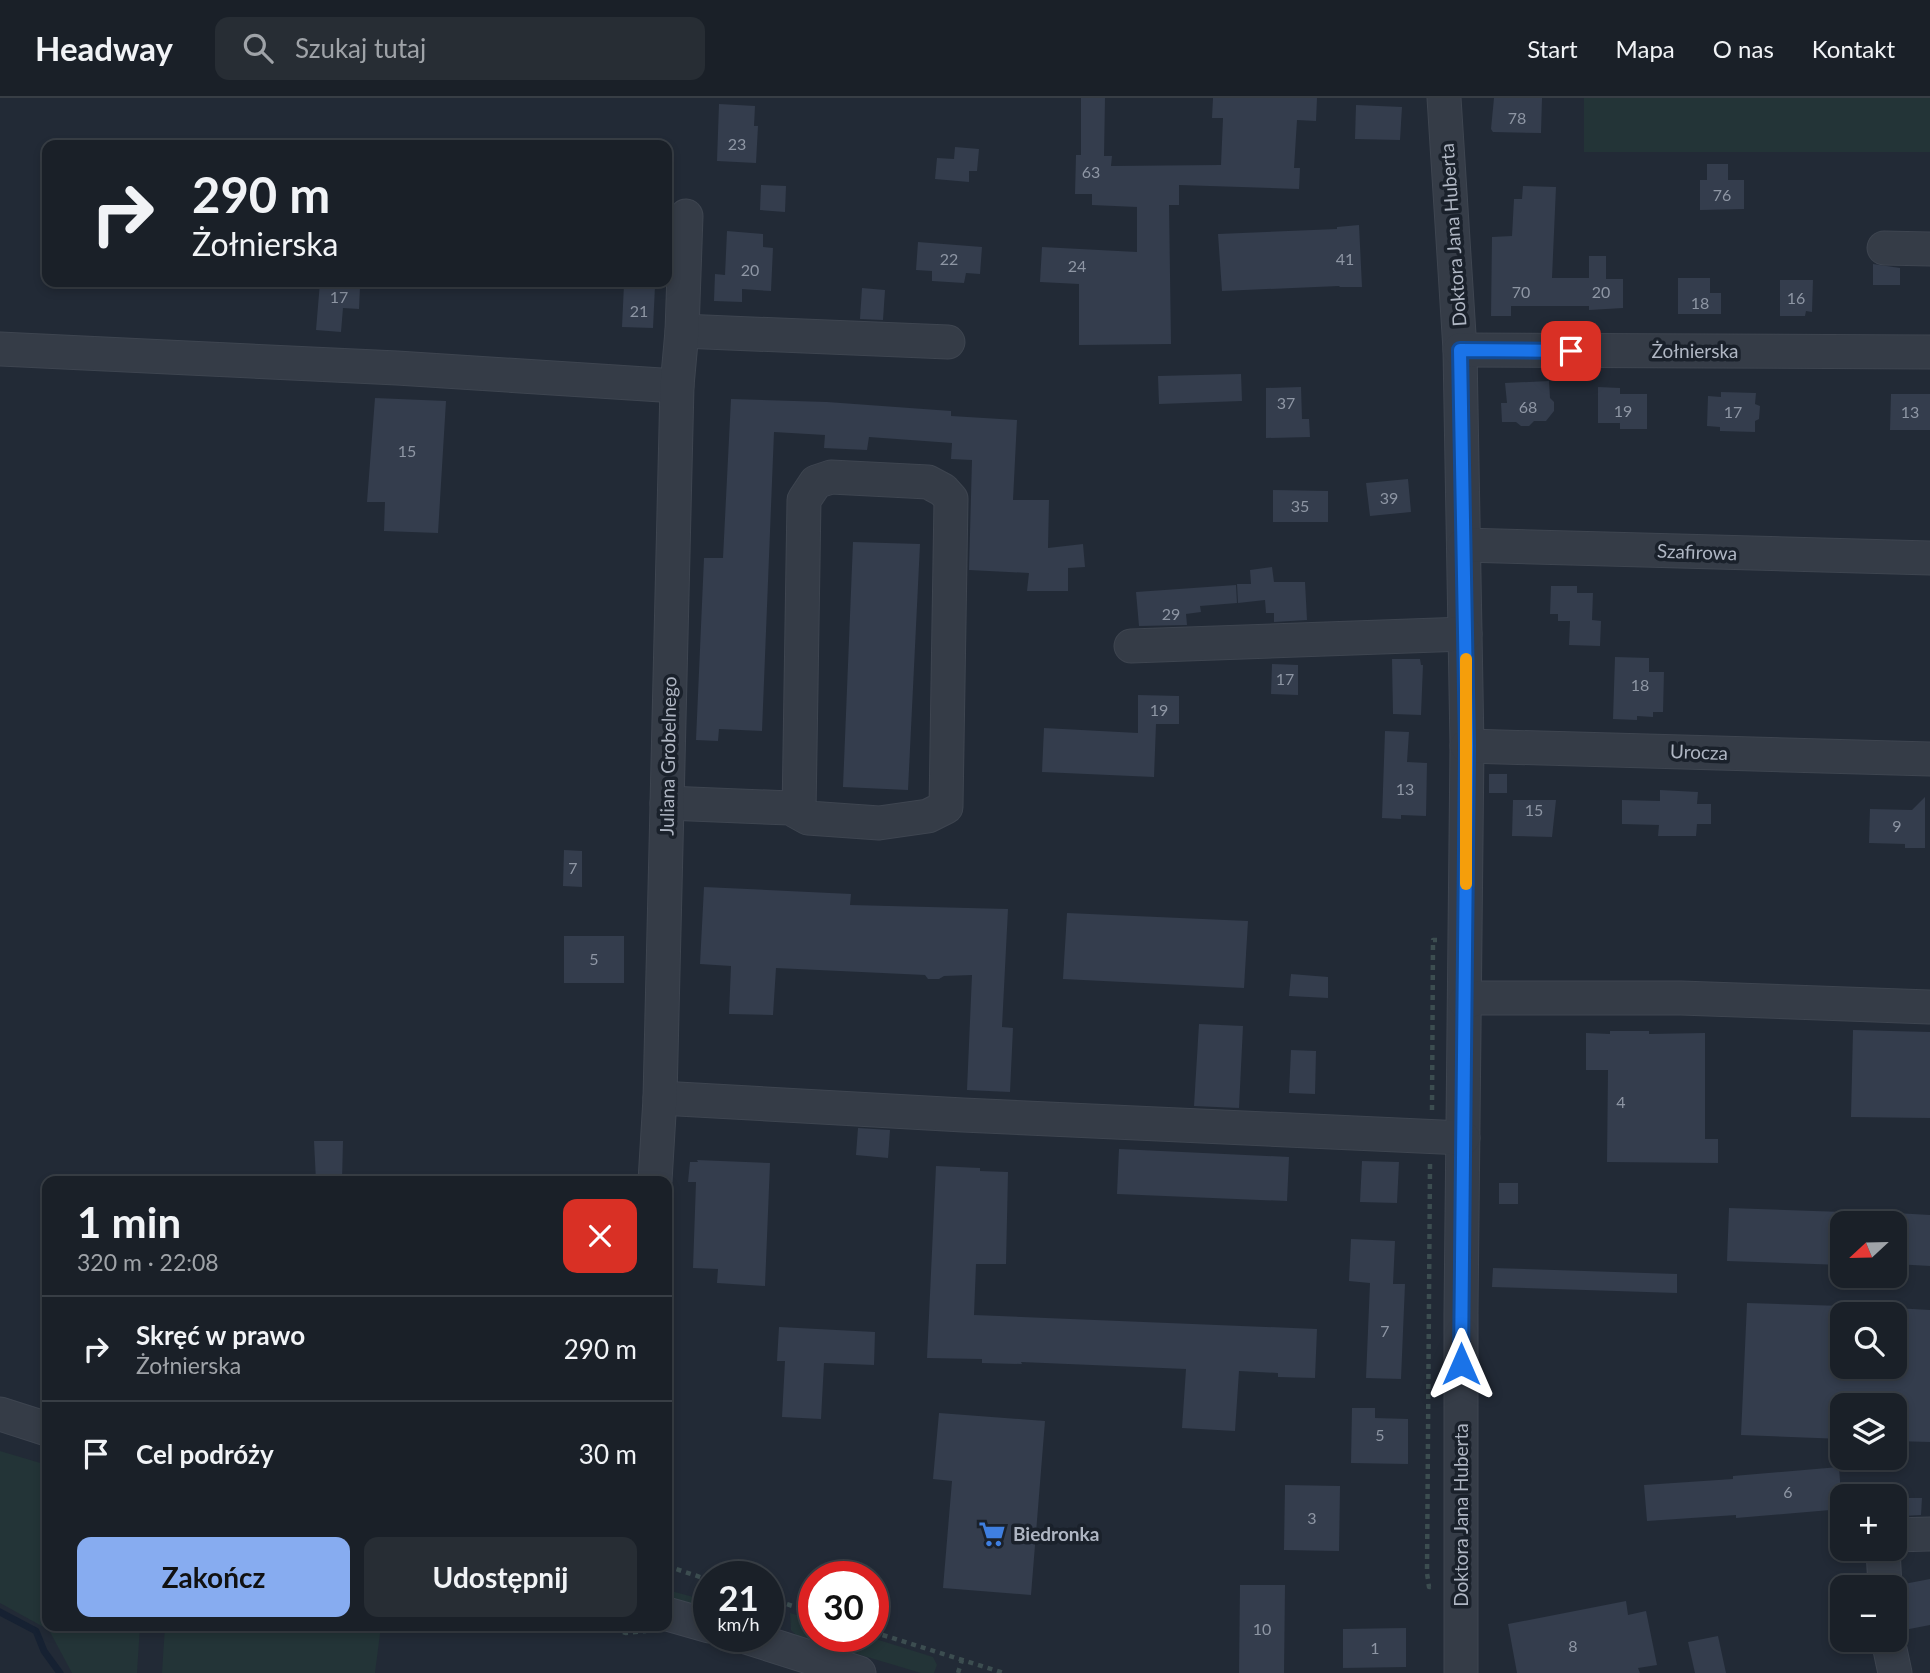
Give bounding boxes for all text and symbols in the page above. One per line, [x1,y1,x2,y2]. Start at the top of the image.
search box [215,17,705,80]
text: Headway [35,28,173,68]
icon: search [239,29,277,67]
text: Szukaj tutaj [295,32,426,64]
text: Start [1527,34,1578,63]
text: Mapa [1616,34,1675,63]
text: O nas [1713,34,1774,63]
text: Kontakt [1812,34,1895,63]
house number: 78 [1508,108,1526,127]
house number: 23 [728,134,746,153]
street label: Doktora Jana Huberta [1435,143,1470,327]
house number: 63 [1082,162,1100,181]
text: 290 m [192,165,330,223]
icon: right [77,168,168,259]
house number: 76 [1713,185,1731,204]
text: Żołnierska [192,224,339,263]
house number: 22 [940,249,958,268]
house number: 41 [1336,249,1354,268]
house number: 24 [1068,256,1086,275]
house number: 20 [741,260,759,279]
house number: 70 [1512,282,1530,301]
house number: 20 [1592,282,1610,301]
house number: 17 [330,287,348,306]
house number: 16 [1787,288,1805,307]
house number: 18 [1691,293,1709,312]
house number: 21 [630,301,648,320]
pin [1541,321,1601,381]
icon: arrive [1552,332,1590,370]
street label: Żołnierska [1652,339,1739,362]
house number: 37 [1277,393,1295,412]
house number: 68 [1519,397,1537,416]
house number: 19 [1614,401,1632,420]
house number: 17 [1724,402,1742,421]
house number: 13 [1901,402,1919,421]
house number: 15 [398,441,416,460]
house number: 39 [1380,488,1398,507]
house number: 35 [1291,496,1309,515]
street label: Szafirowa [1657,539,1737,564]
house number: 29 [1162,604,1180,623]
house number: 17 [1276,669,1294,688]
house number: 18 [1631,675,1649,694]
street label: Juliana Grobelnego [655,676,680,836]
house number: 19 [1150,700,1168,719]
street label: Urocza [1670,739,1728,764]
house number: 13 [1396,779,1414,798]
house number: 15 [1525,800,1543,819]
house number: 9 [1892,816,1902,835]
house number: 7 [568,858,578,877]
house number: 5 [589,949,599,968]
house number: 4 [1616,1092,1626,1111]
text: 1 min [77,1197,181,1247]
button: close [563,1199,637,1273]
north arrow [1830,1211,1908,1288]
map controls [1830,1211,1907,1652]
text: 320 m · 22:08 [77,1248,219,1276]
button: search [1830,1302,1907,1379]
text: Skręć w prawo [136,1319,305,1351]
house number: 7 [1380,1321,1390,1340]
position arrow [1424,1327,1498,1401]
icon: right [77,1330,115,1368]
text: 290 m [564,1333,637,1365]
text: Żołnierska [136,1351,241,1379]
button: layers [1830,1393,1907,1470]
street label: Doktora Jana Huberta [1449,1423,1472,1607]
house number: 5 [1375,1425,1385,1444]
icon: arrive [77,1435,115,1473]
text: Cel podróży [136,1438,274,1470]
text: 30 m [579,1438,637,1470]
house number: 6 [1783,1482,1793,1501]
button: + [1830,1484,1907,1561]
house number: 3 [1307,1508,1317,1527]
supermarket icon: Biedronka [977,1519,1007,1549]
place label: Biedronka [1013,1522,1099,1545]
button: Zakończ [77,1537,350,1617]
button: Udostępnij [364,1537,637,1617]
speed limit sign: 30 [798,1561,889,1652]
button: − [1830,1575,1907,1652]
text: 21 [718,1576,759,1618]
text: km/h [717,1613,760,1635]
house number: 10 [1253,1619,1271,1638]
house number: 8 [1568,1636,1578,1655]
house number: 1 [1370,1638,1380,1657]

